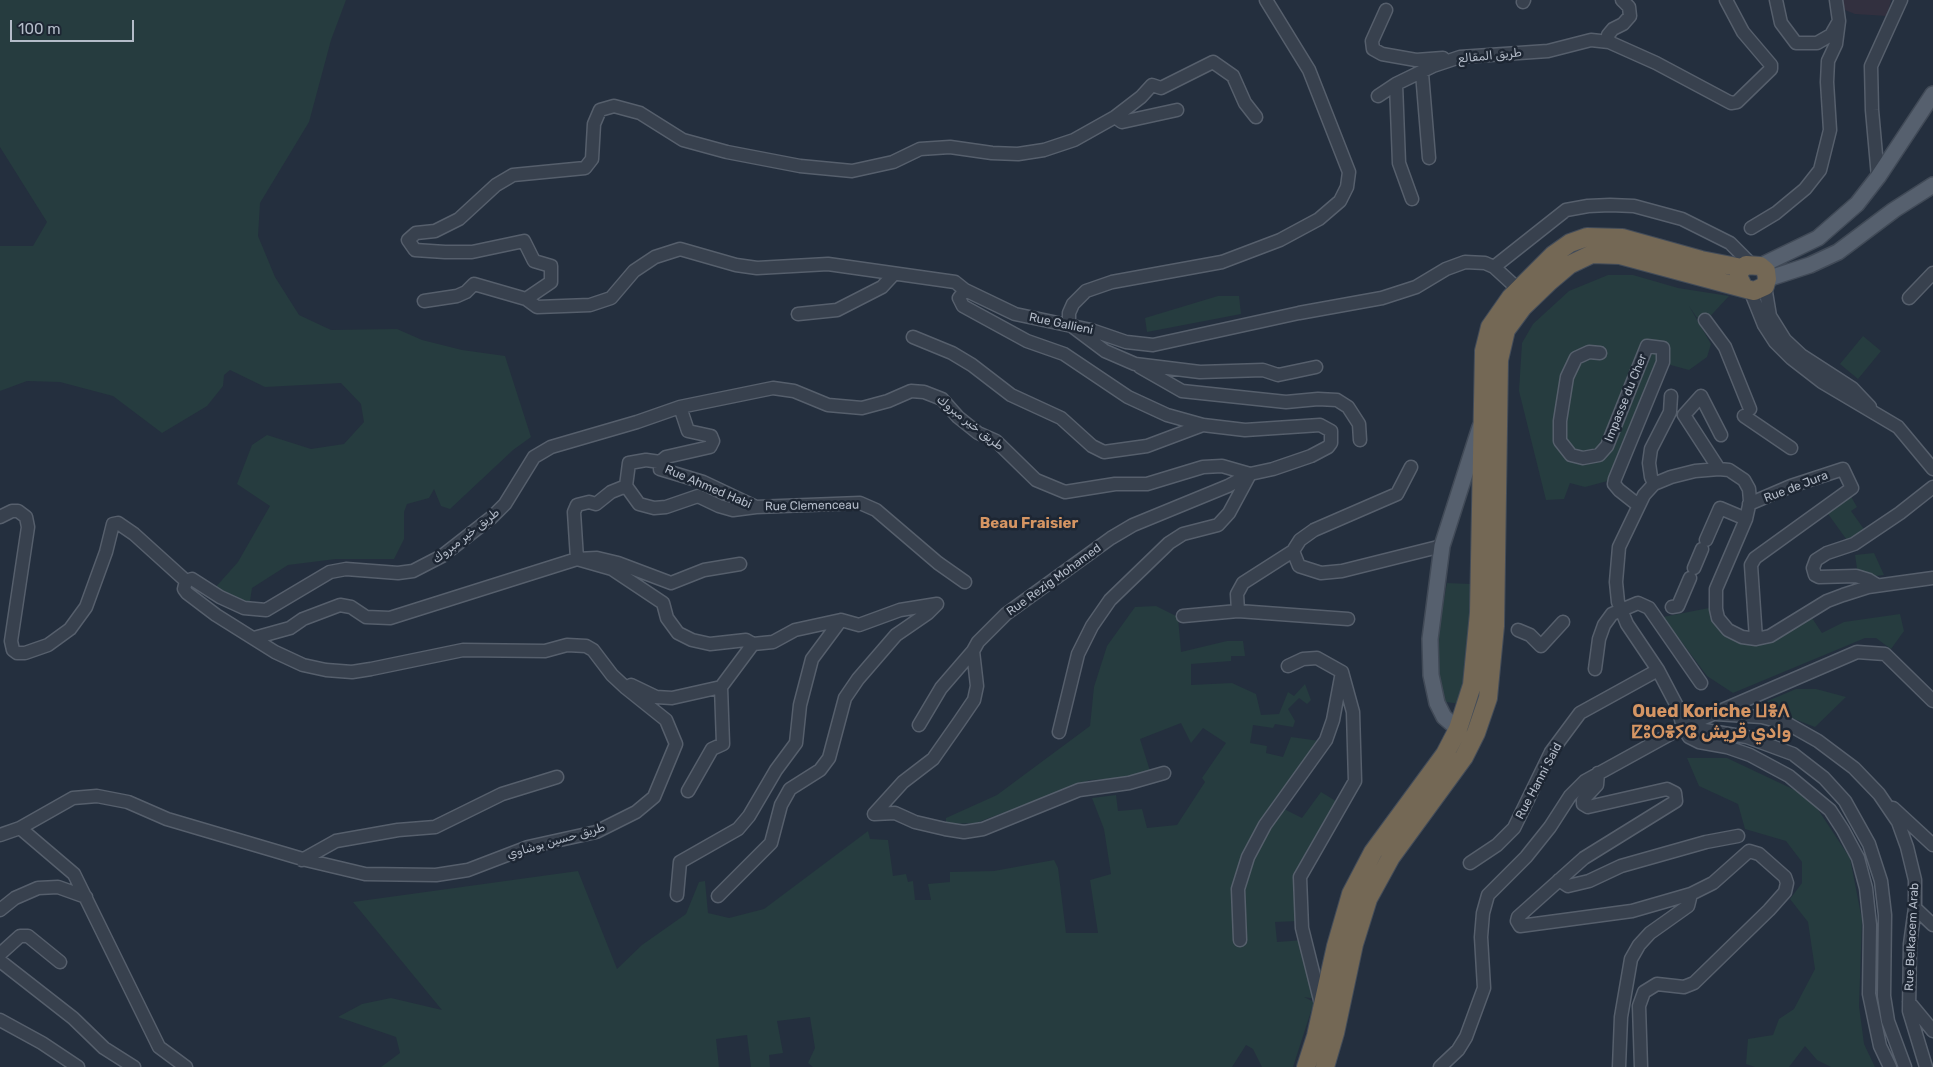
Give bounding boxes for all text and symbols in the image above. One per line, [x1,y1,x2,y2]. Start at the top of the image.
scale bar [12,10,136,42]
text: 100 m [18,20,60,38]
street label: طريق المقالع [1457,46,1523,66]
street label: Rue Gallieni [1028,310,1094,338]
street label: Impasse du Cher [1602,352,1650,444]
street label: طريق خير مبروك [934,392,1006,454]
street label: Rue Ahmed Habi [662,462,754,512]
street label: Rue de Jura [1762,468,1830,506]
street label: Rue Clemenceau [765,498,859,514]
street label: طريق خير مبروك [430,505,502,567]
district label: Beau Fraisier [980,515,1078,533]
street label: Rue Rezig Mohamed [1004,541,1104,619]
district label: Oued Koriche ⵡⴻⴷ ⵇⵓⵔⴻⵢⵛ وادي قريش [1631,701,1791,744]
street label: Rue Hanni Said [1513,740,1565,822]
street label: طريق حسين بوشاوي [505,820,607,862]
street label: Rue Belkacem Arab [1902,883,1922,991]

